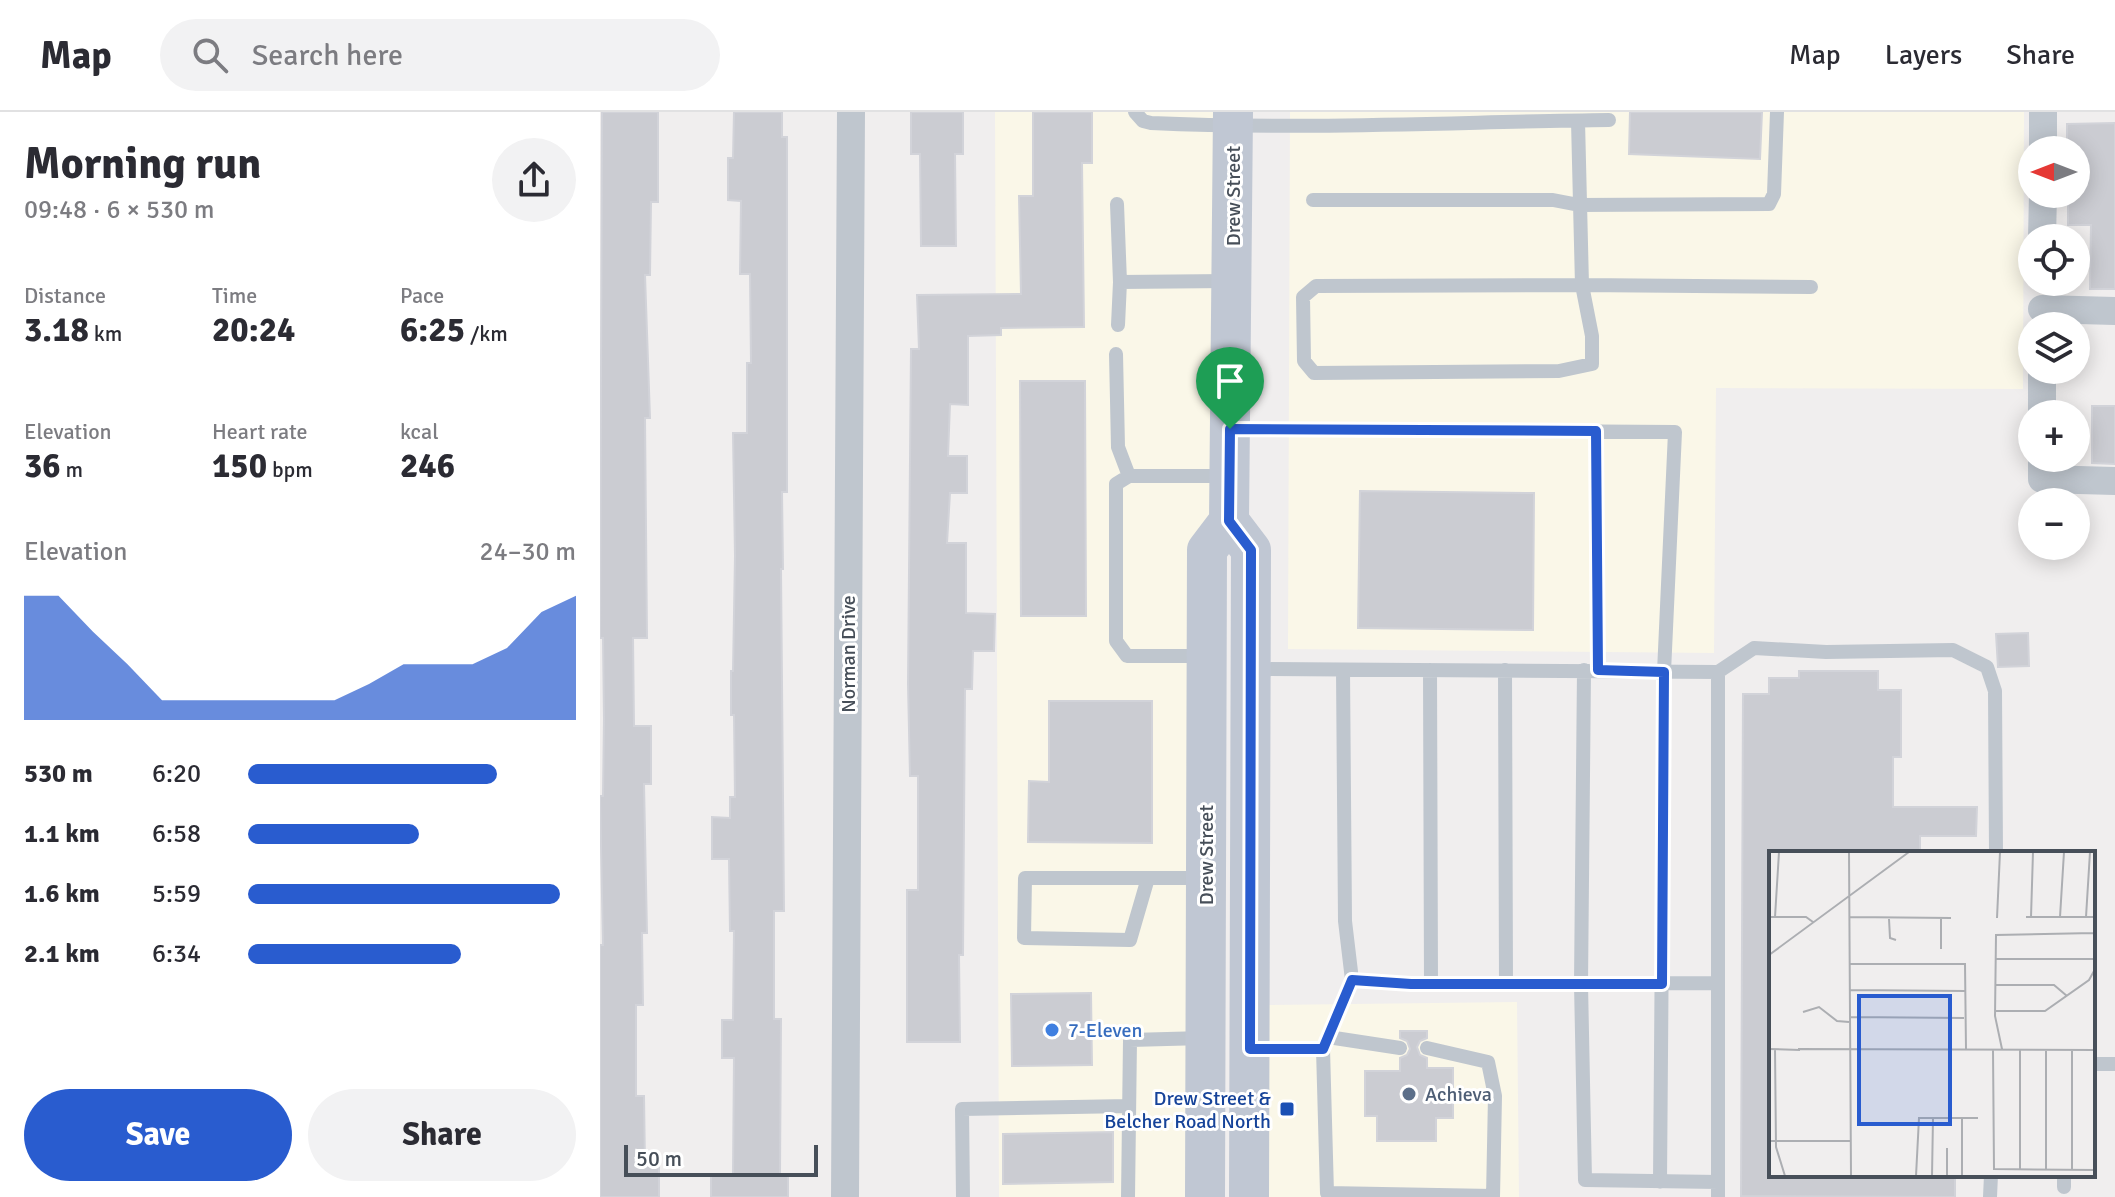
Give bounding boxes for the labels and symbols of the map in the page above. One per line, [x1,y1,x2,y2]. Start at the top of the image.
north arrow [2018,136,2090,208]
street label: Drew Street [1221,146,1246,246]
pin [1196,347,1264,429]
street label: Norman Drive [836,595,861,713]
street label: Drew Street [1194,805,1219,905]
inset map [1769,851,2095,1177]
place label: 7-Eleven [1068,1018,1142,1043]
marker: 7-Eleven [1043,1021,1061,1039]
place label: Achieva [1425,1082,1492,1107]
marker: Achieva [1400,1085,1418,1103]
place label: Drew Street & Belcher Road North [1104,1086,1272,1134]
marker: Drew Street & Belcher Road North [1278,1100,1296,1118]
scale bar [624,1141,818,1177]

